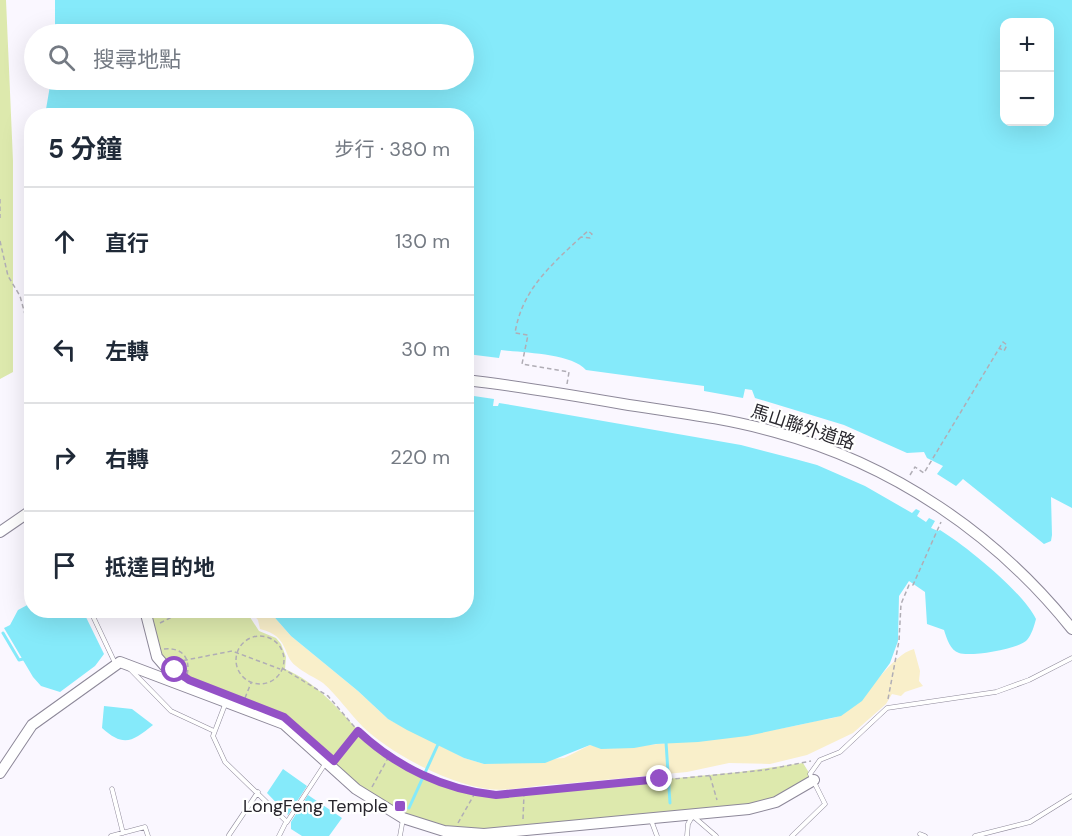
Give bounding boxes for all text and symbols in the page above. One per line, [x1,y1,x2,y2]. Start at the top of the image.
map controls [1000,18,1054,126]
button: + [1000,18,1054,72]
search box [24,24,474,90]
icon: search [45,41,78,74]
text: 搜尋地點 [93,45,181,74]
button: − [1000,72,1054,126]
text: 5 分鐘 [48,132,122,166]
text: 步行 · 380 m [335,136,450,162]
icon: ahead [48,225,81,258]
text: 130 m [395,228,450,254]
text: 直行 [105,229,149,258]
icon: left [48,333,81,366]
text: 30 m [401,336,450,362]
text: 左轉 [105,337,149,366]
street label: 馬山聯外道路 [748,399,858,455]
icon: right [48,441,81,474]
text: 220 m [390,444,450,470]
text: 右轉 [105,445,149,474]
icon: arrive [48,549,81,582]
text: 抵達目的地 [105,553,215,582]
route start [161,656,187,682]
route end [646,765,672,791]
place label: LongFeng Temple [243,794,388,818]
marker: LongFeng Temple [393,799,407,813]

